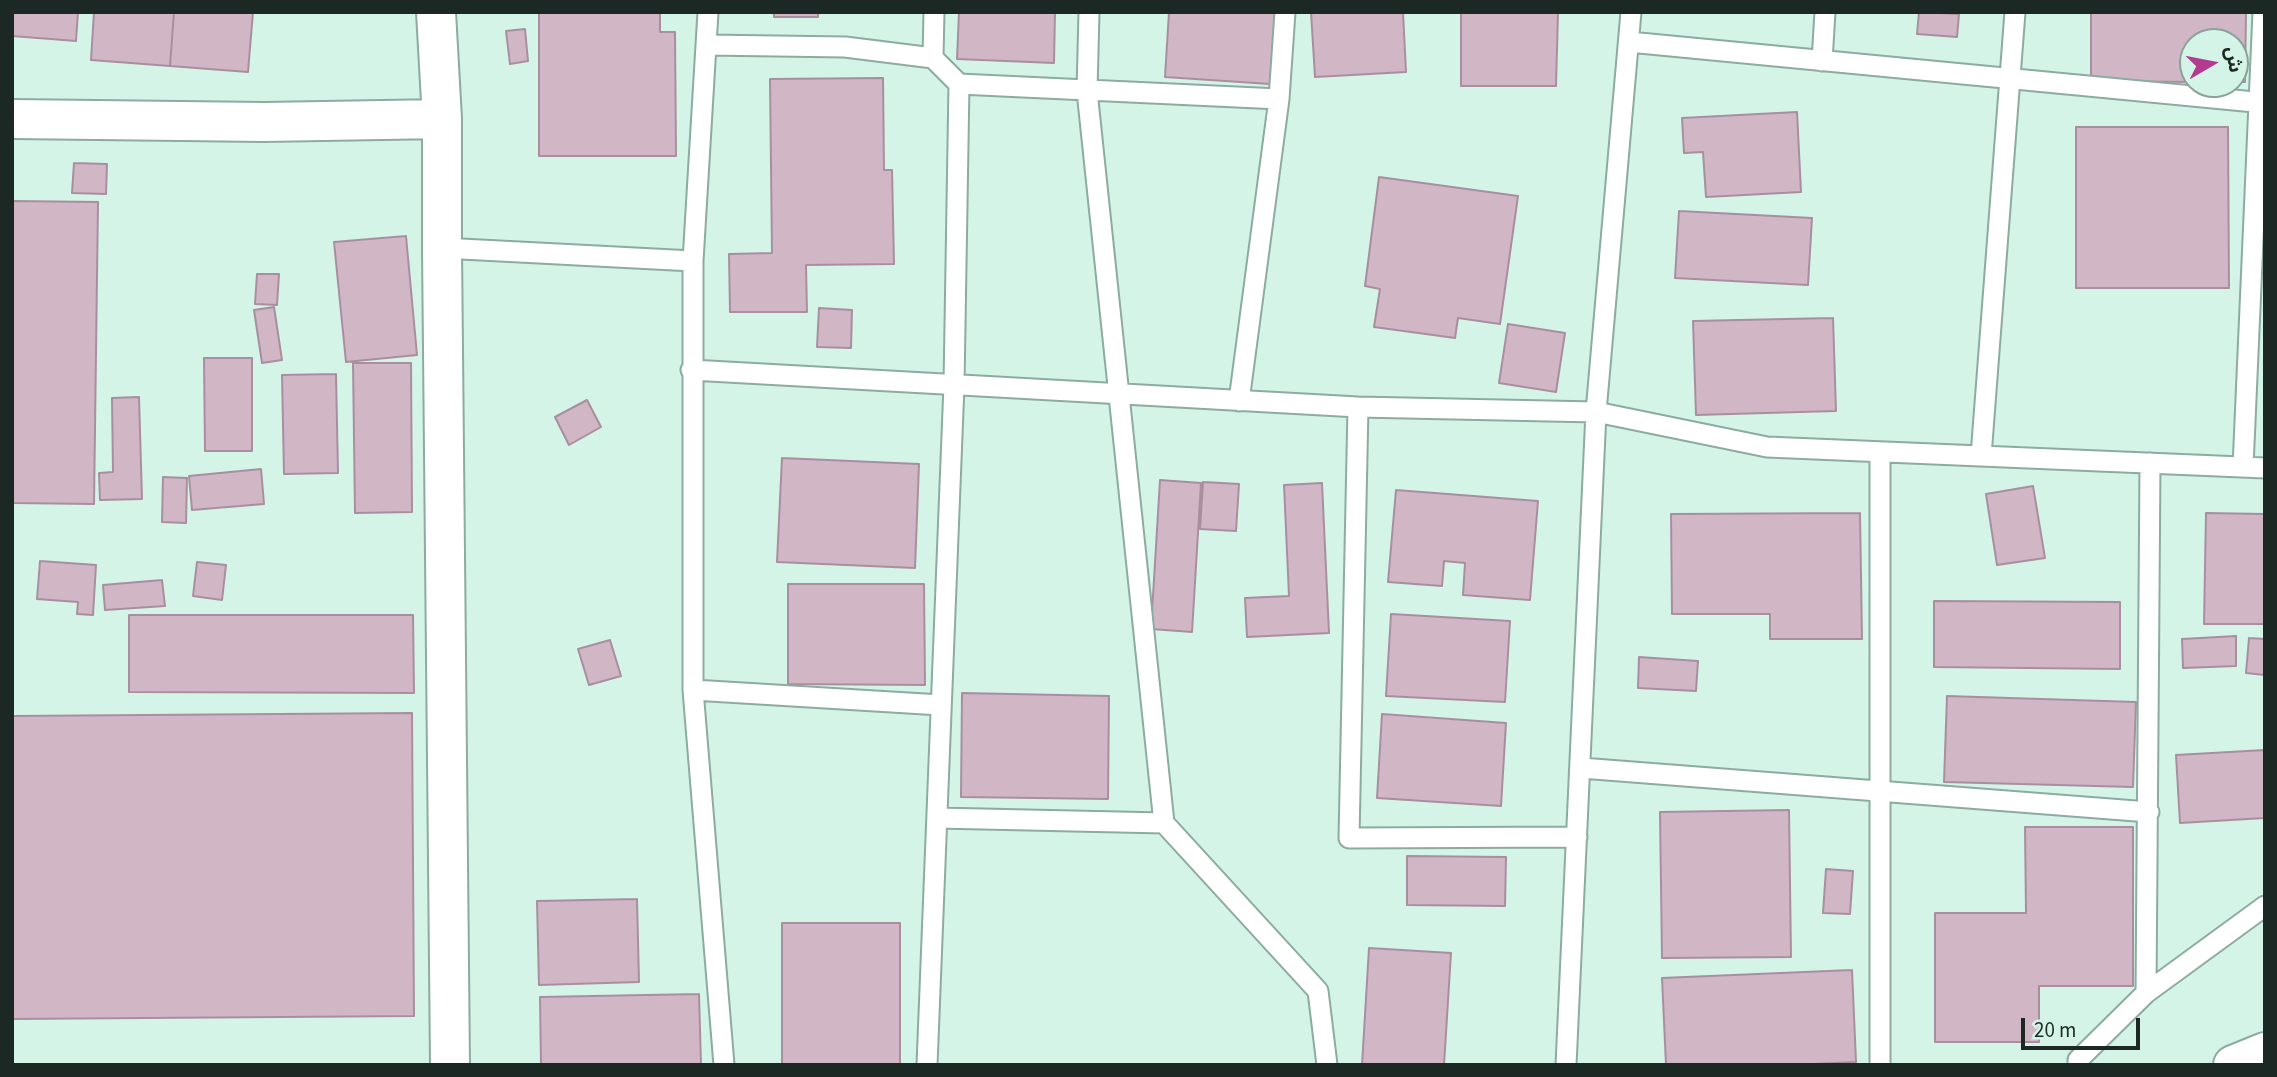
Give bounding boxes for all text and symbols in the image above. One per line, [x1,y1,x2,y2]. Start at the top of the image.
north arrow [2179,28,2249,98]
text: ش [2218,44,2249,75]
scale bar [2025,1004,2144,1048]
text: 20 m [2034,1015,2076,1045]

